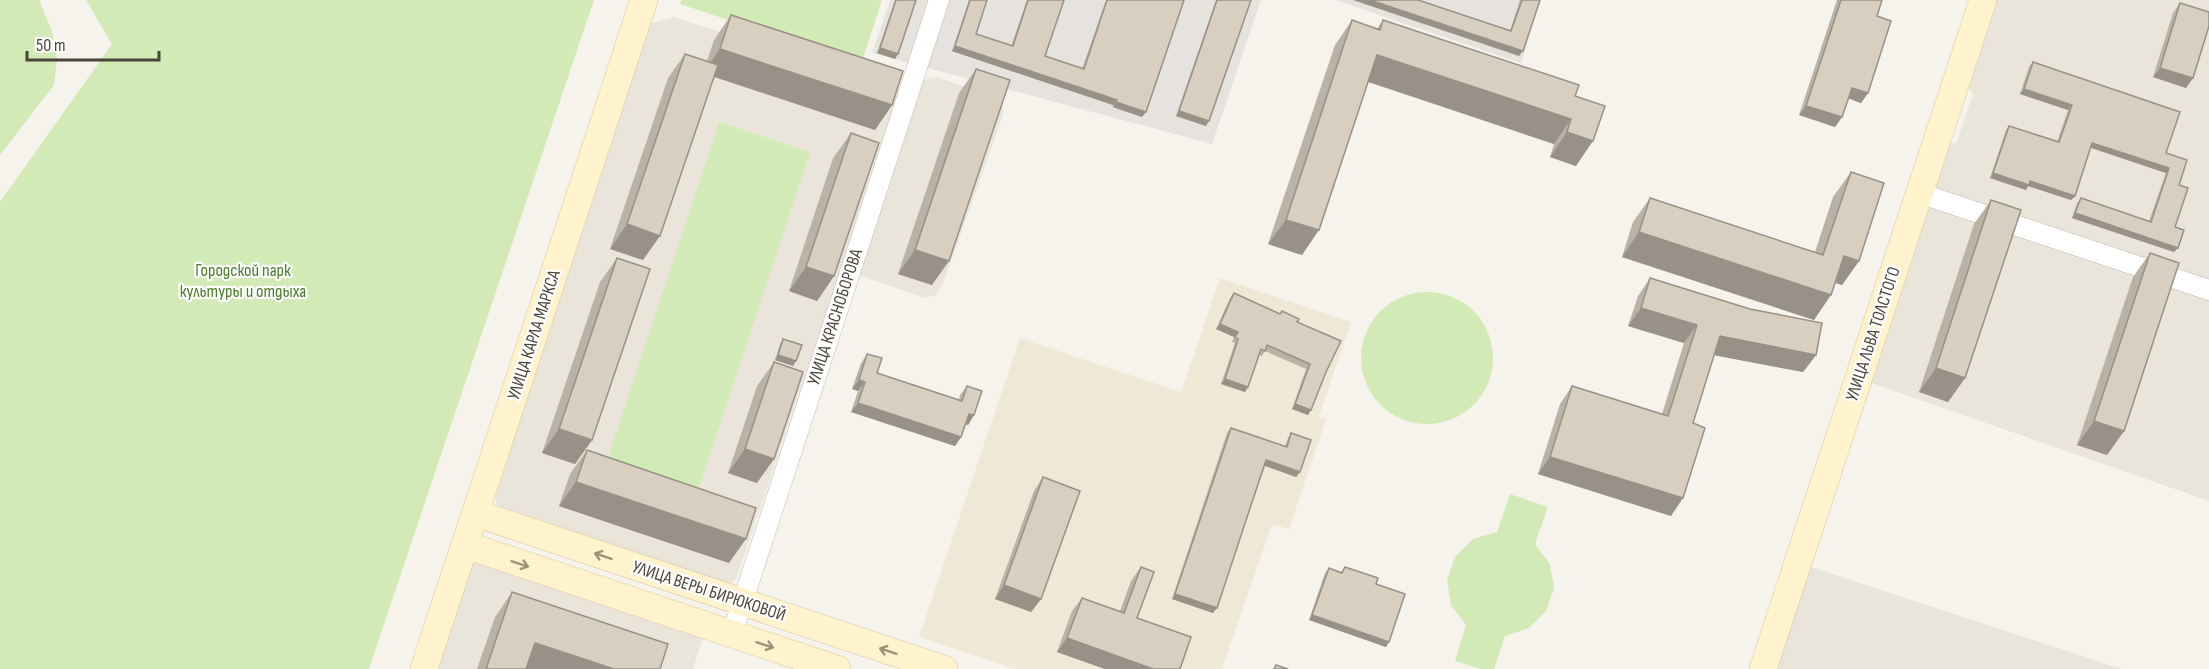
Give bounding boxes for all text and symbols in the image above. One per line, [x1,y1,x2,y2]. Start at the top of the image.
scale bar [27,24,159,62]
text: 50 m [36,35,66,56]
street label: УЛИЦА КРАСНОБОРОВА [803,246,867,388]
park label: Городской парк культуры и отдыха [180,260,306,302]
street label: УЛИЦА ЛЬВА ТОЛСТОГО [1841,264,1905,404]
street label: УЛИЦА КАРЛА МАРКСА [503,267,565,403]
one-way arrow [594,550,613,561]
street label: УЛИЦА ВЕРЫ БИРЮКОВОЙ [630,556,788,626]
one-way arrow [510,559,529,570]
one-way arrow [755,640,774,651]
one-way arrow [879,644,898,655]

